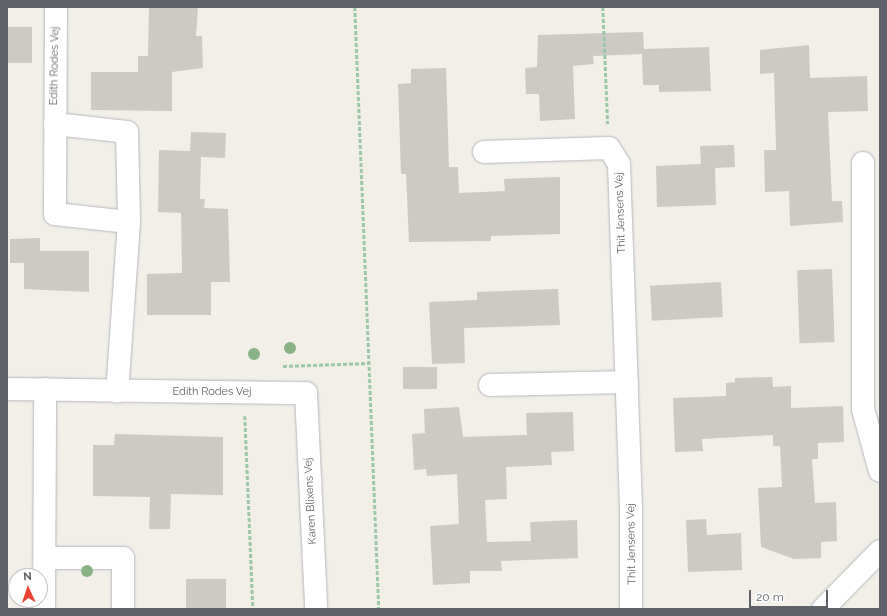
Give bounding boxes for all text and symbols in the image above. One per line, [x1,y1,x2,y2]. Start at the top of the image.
street label: Edith Rodes Vej [48,26,62,106]
street label: Thit Jensens Vej [613,172,629,254]
street label: Edith Rodes Vej [172,385,252,399]
street label: Karen Blixens Vej [302,457,320,545]
street label: Thit Jensens Vej [625,503,639,585]
north arrow [8,568,48,608]
text: N [23,570,32,583]
scale bar [751,582,830,608]
text: 20 m [756,590,784,604]

